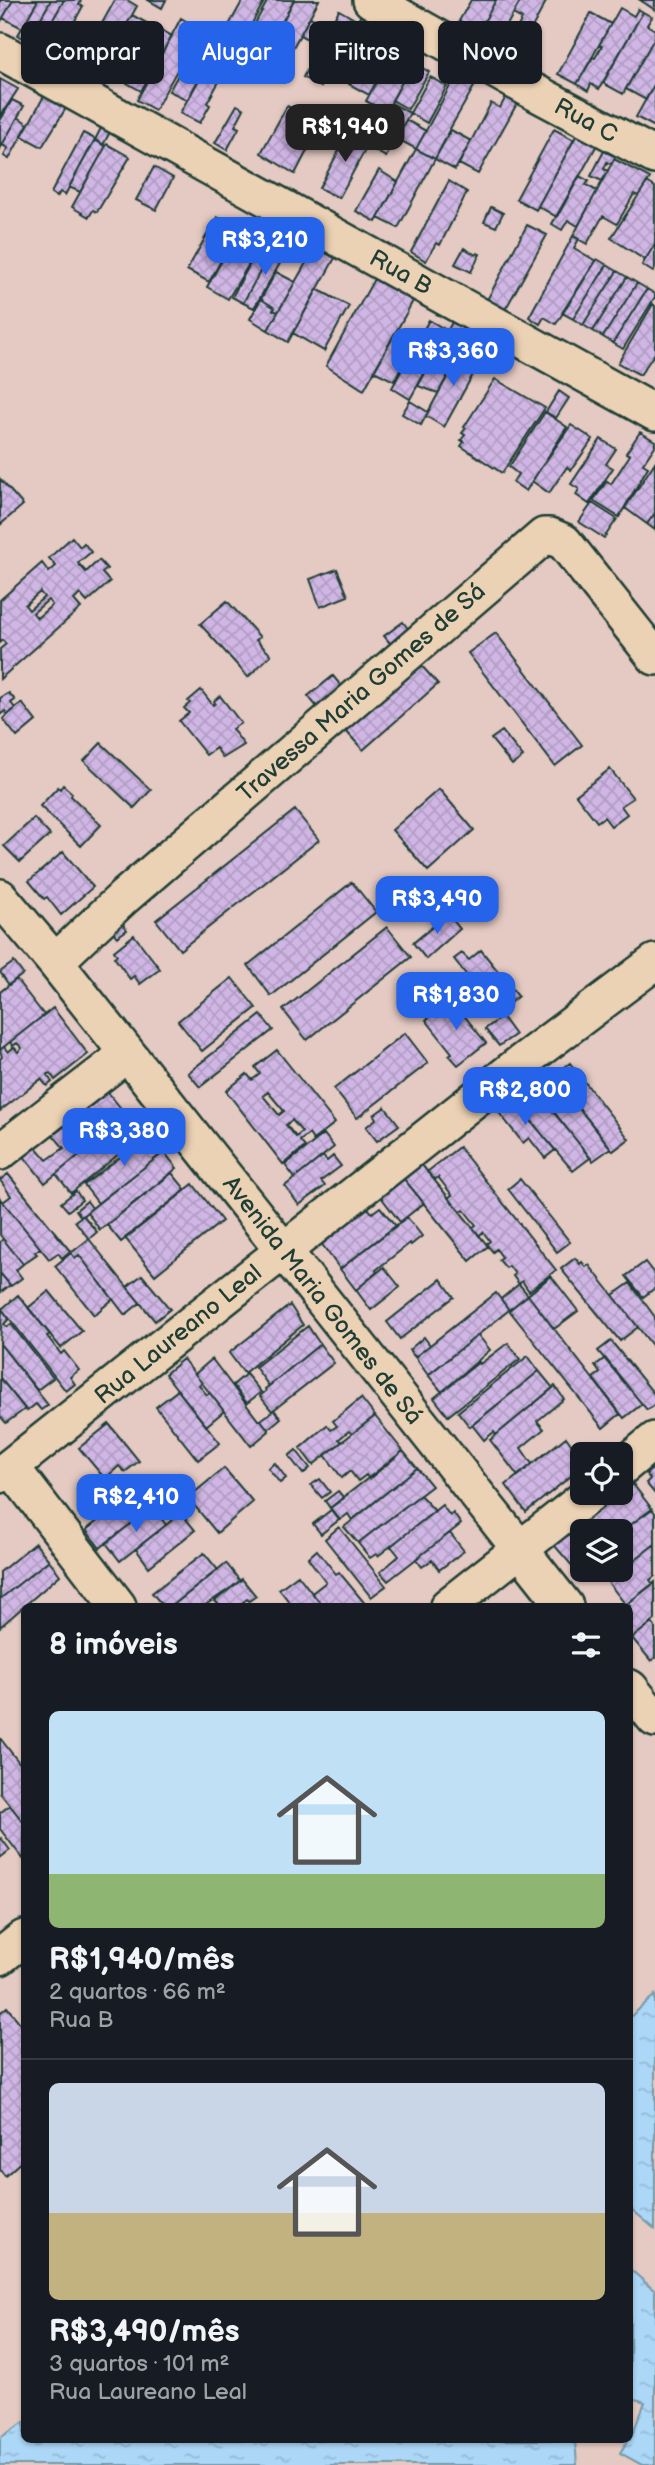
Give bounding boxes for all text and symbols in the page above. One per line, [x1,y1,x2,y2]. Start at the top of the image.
chip: Comprar [21,21,164,84]
chip: Alugar [178,21,295,84]
chip: Filtros [309,21,424,84]
chip: Novo [438,21,542,84]
street label: Rua C [549,92,622,149]
pin: R$1,940 [280,104,410,164]
text: R$1,940 [301,113,389,141]
pin: R$3,210 [200,218,330,277]
text: R$3,210 [222,226,308,254]
street label: Rua B [364,244,437,301]
pin: R$3,360 [388,328,518,388]
text: R$3,360 [407,337,499,365]
street label: Travessa Maria Gomes de Sá [231,577,491,808]
pin: R$3,490 [372,876,502,936]
text: R$3,490 [392,885,482,913]
pin: R$1,830 [391,972,521,1032]
text: R$1,830 [412,981,500,1009]
pin: R$2,800 [460,1068,590,1127]
text: R$2,800 [479,1076,571,1104]
pin: R$3,380 [59,1108,189,1168]
text: R$3,380 [78,1117,170,1145]
street label: Avenida Maria Gomes de Sá [217,1170,429,1430]
street label: Rua Laureano Leal [89,1258,268,1411]
map controls [570,1442,633,1582]
button: locate [570,1442,633,1505]
pin: R$2,410 [71,1474,201,1534]
text: R$2,410 [93,1483,179,1511]
button: layers [570,1519,633,1582]
icon: filters [567,1626,605,1664]
text: 8 imóveis [49,1627,178,1663]
icon: home [264,1757,390,1883]
text: R$1,940/mês [49,1942,235,1978]
text: 2 quartos · 66 m² [49,1978,226,2006]
text: Rua B [49,2006,113,2034]
icon: home [264,2129,390,2255]
text: R$3,490/mês [49,2314,239,2350]
text: 3 quartos · 101 m² [49,2350,229,2378]
text: Rua Laureano Leal [49,2378,247,2406]

